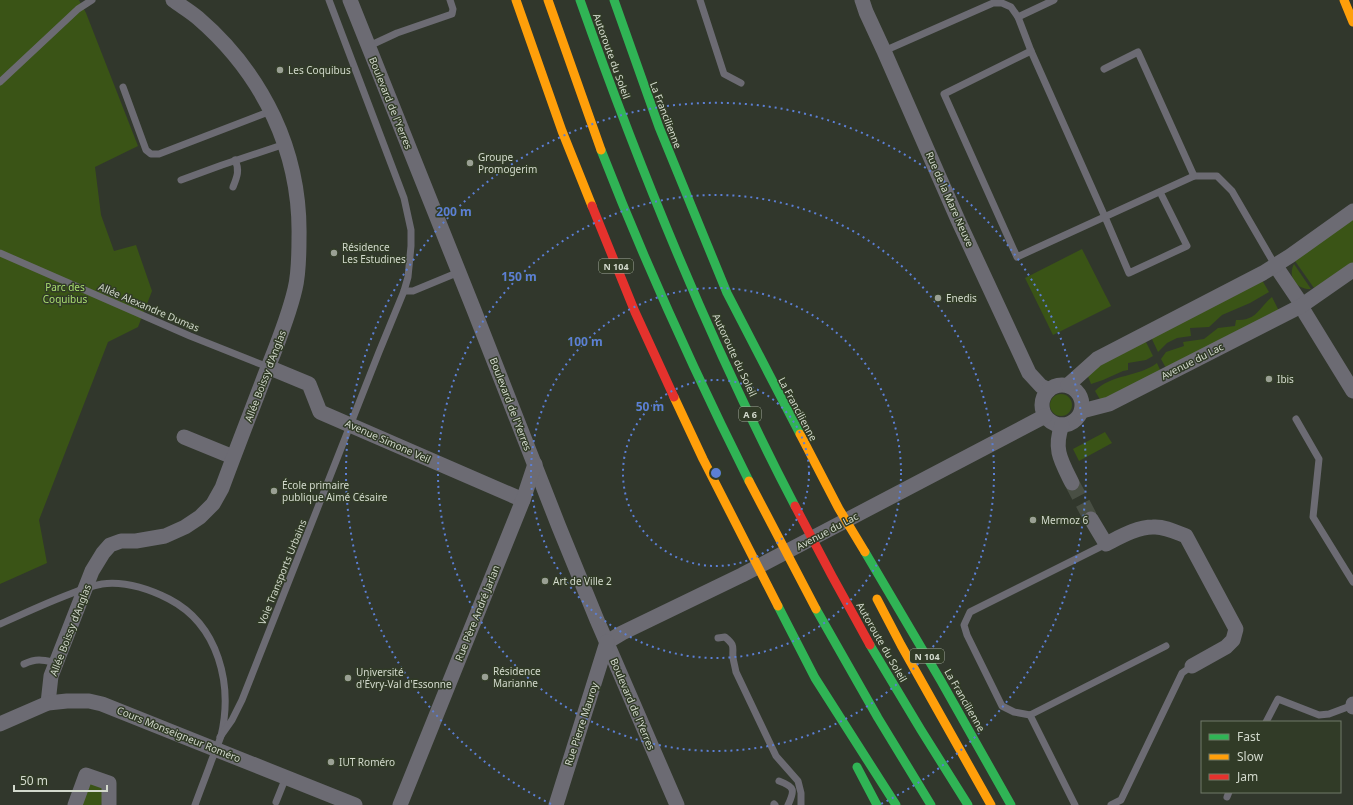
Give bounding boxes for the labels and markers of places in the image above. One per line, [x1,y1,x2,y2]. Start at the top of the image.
place label: Les Coquibus [288,63,351,77]
marker: Les Coquibus [275,65,285,75]
place label: Groupe Promogerim [478,150,537,176]
marker: Groupe Promogerim [465,158,475,168]
place label: Résidence Les Estudines [342,240,406,266]
marker: Résidence Les Estudines [329,248,339,258]
place label: Enedis [946,291,977,305]
marker: Enedis [933,293,943,303]
place label: Ibis [1277,372,1294,386]
marker: Ibis [1264,374,1274,384]
centre of rings [709,466,723,480]
place label: École primaire publique Aimé Césaire [282,478,388,504]
marker: École primaire publique Aimé Césaire [269,486,279,496]
place label: Mermoz 6 [1041,513,1088,527]
marker: Mermoz 6 [1028,515,1038,525]
place label: Art de Ville 2 [553,574,612,588]
marker: Art de Ville 2 [540,576,550,586]
place label: Résidence Marianne [493,664,541,690]
place label: Université d'Évry-Val d'Essonne [356,665,452,691]
marker: Résidence Marianne [480,672,490,682]
marker: Université d'Évry-Val d'Essonne [343,673,353,683]
place label: IUT Roméro [339,755,395,769]
marker: IUT Roméro [326,757,336,767]

